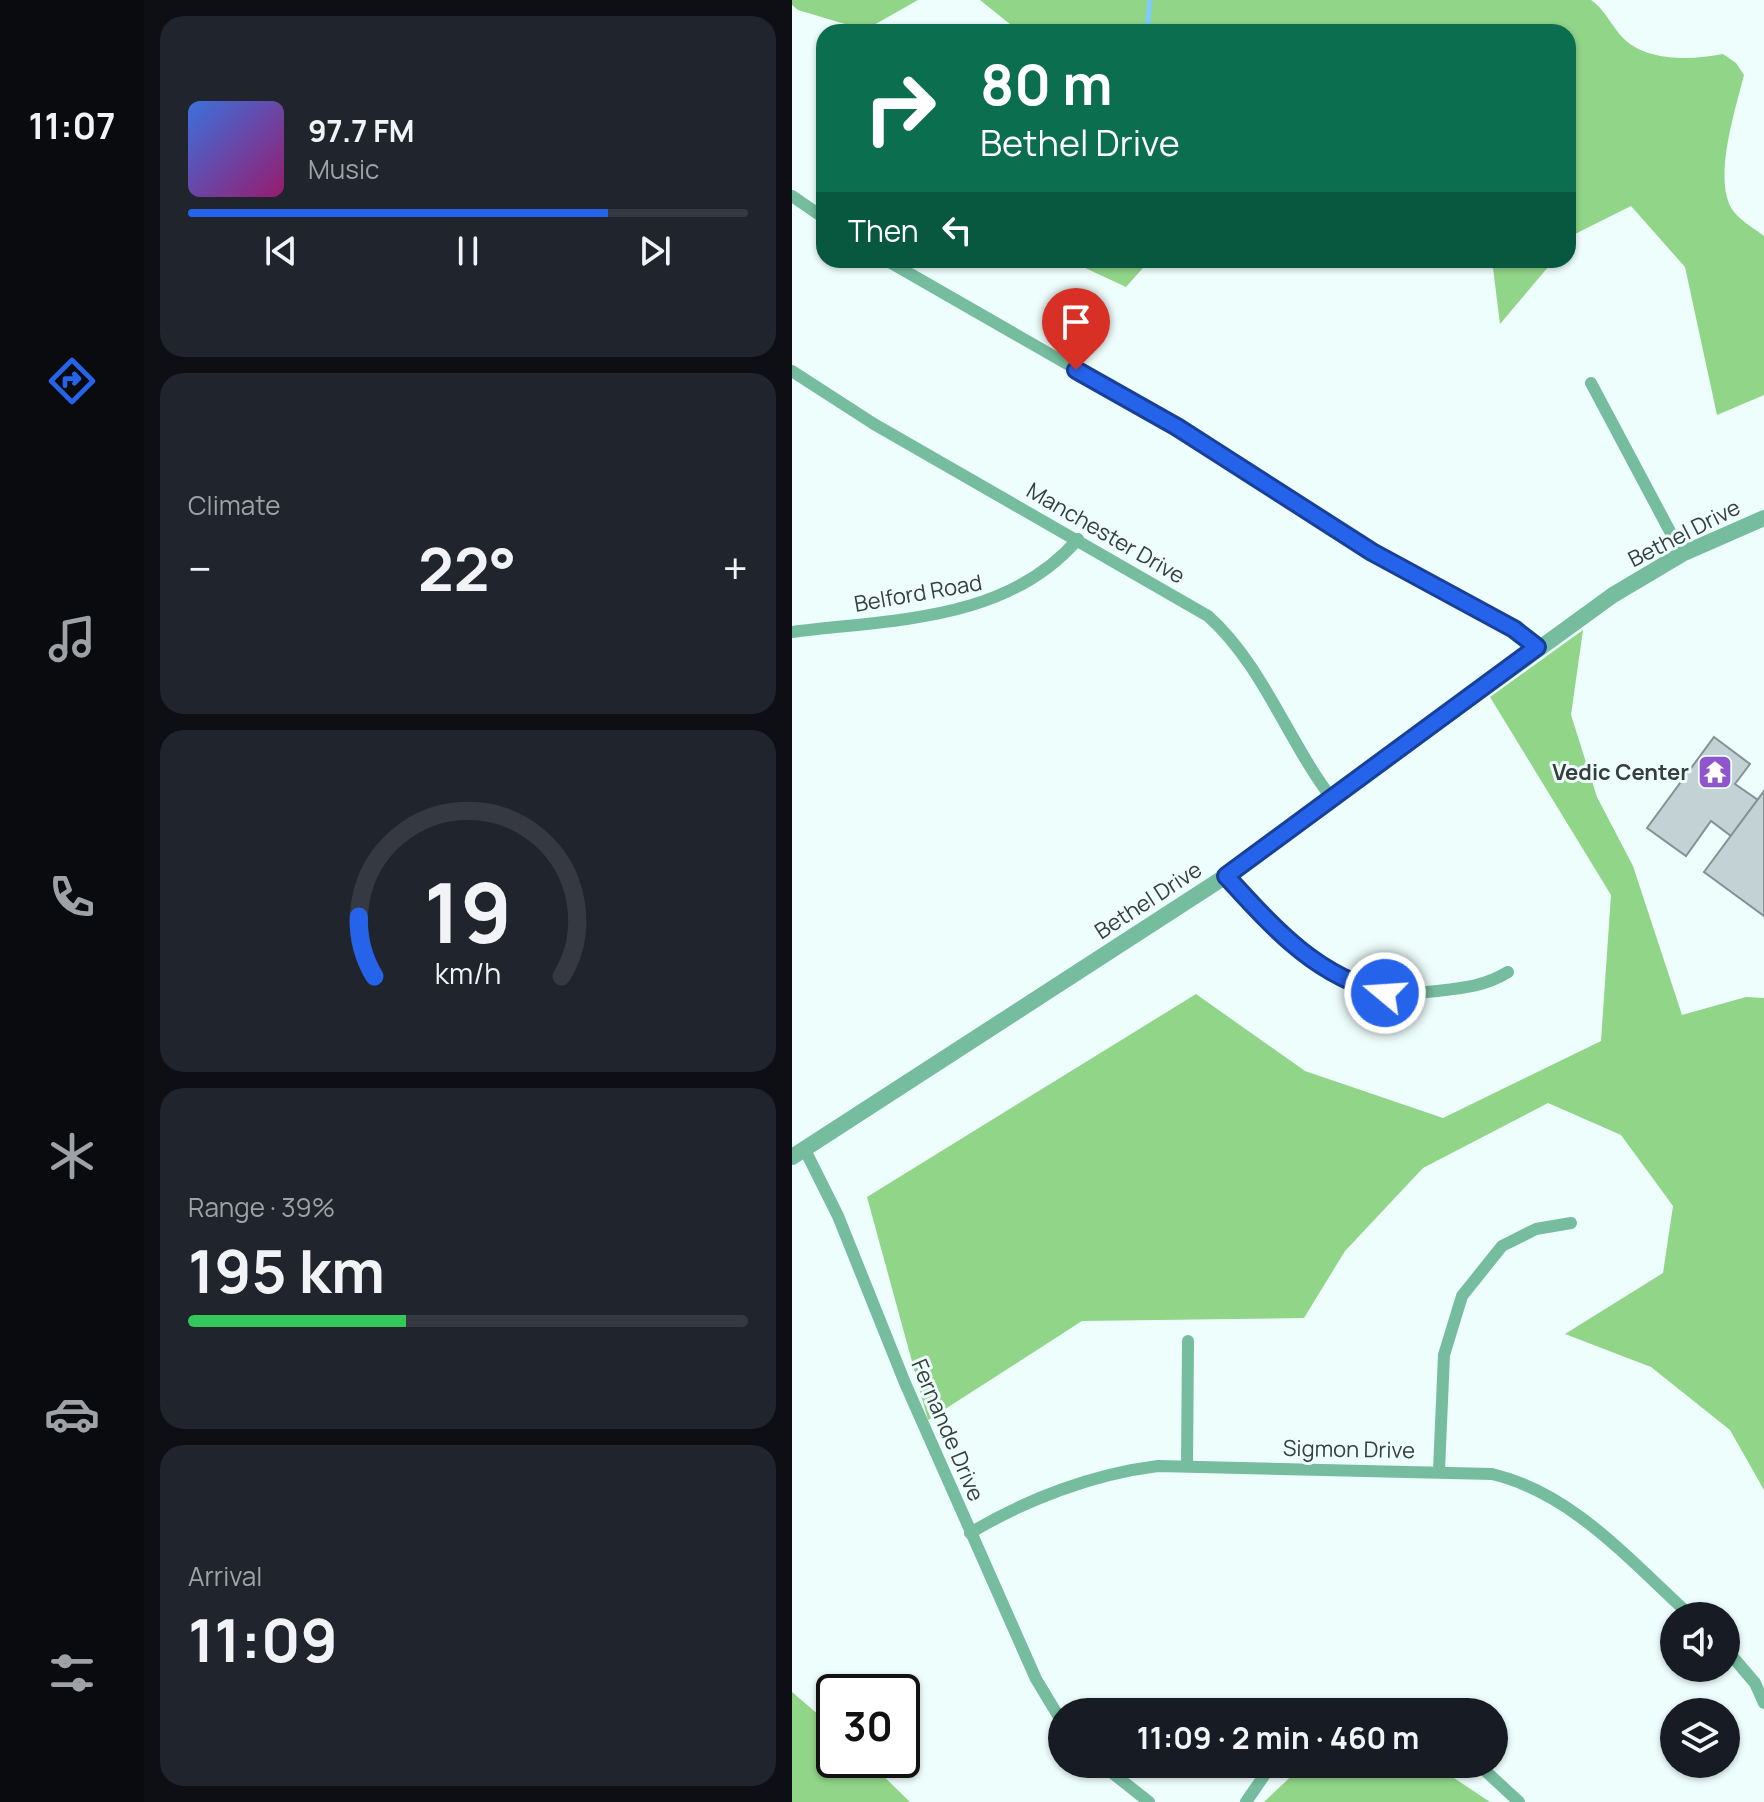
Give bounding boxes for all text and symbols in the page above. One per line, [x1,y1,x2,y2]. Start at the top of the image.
text: 80 m [980,45,1113,122]
icon: right [848,56,952,160]
text: 11:07 [29,101,115,150]
text: 97.7 FM [308,110,415,151]
text: Bethel Drive [980,118,1180,167]
text: Music [308,151,379,187]
icon: left [935,208,979,252]
text: Then [848,210,919,251]
icon: previous [259,229,303,273]
icon: pause [446,229,490,273]
icon: next [633,229,677,273]
pin [1042,288,1110,370]
icon: arrive [1054,300,1098,344]
icon: directions [44,353,100,409]
street label: Manchester Drive [1021,475,1191,591]
text: Climate [188,487,280,523]
street label: Bethel Drive [1623,492,1745,574]
text: 22° [418,527,516,609]
text: − [188,538,212,598]
text: + [723,538,748,598]
street label: Belford Road [852,567,984,619]
icon: music [44,611,100,667]
temple icon: Vedic Center [1696,753,1734,791]
place label: Vedic Center [1552,757,1689,787]
text: 19 [424,854,512,968]
street label: Bethel Drive [1089,854,1207,946]
icon: phone [44,869,100,925]
position arrow [1343,951,1427,1035]
text: km/h [435,954,501,993]
icon: climate [44,1128,100,1184]
text: Range · 39% [188,1189,335,1225]
text: 195 km [188,1229,385,1311]
street label: Fernande Drive [905,1354,991,1506]
icon: car [44,1386,100,1442]
street label: Sigmon Drive [1283,1433,1415,1465]
text: Arrival [188,1558,262,1594]
text: 11:09 [188,1598,338,1680]
map controls [1660,1602,1740,1778]
button: sound [1660,1602,1740,1682]
icon: filters [44,1645,100,1701]
speed limit sign: 30 [816,1674,920,1778]
button: layers [1660,1698,1740,1778]
text: 11:09 · 2 min · 460 m [1137,1717,1419,1758]

